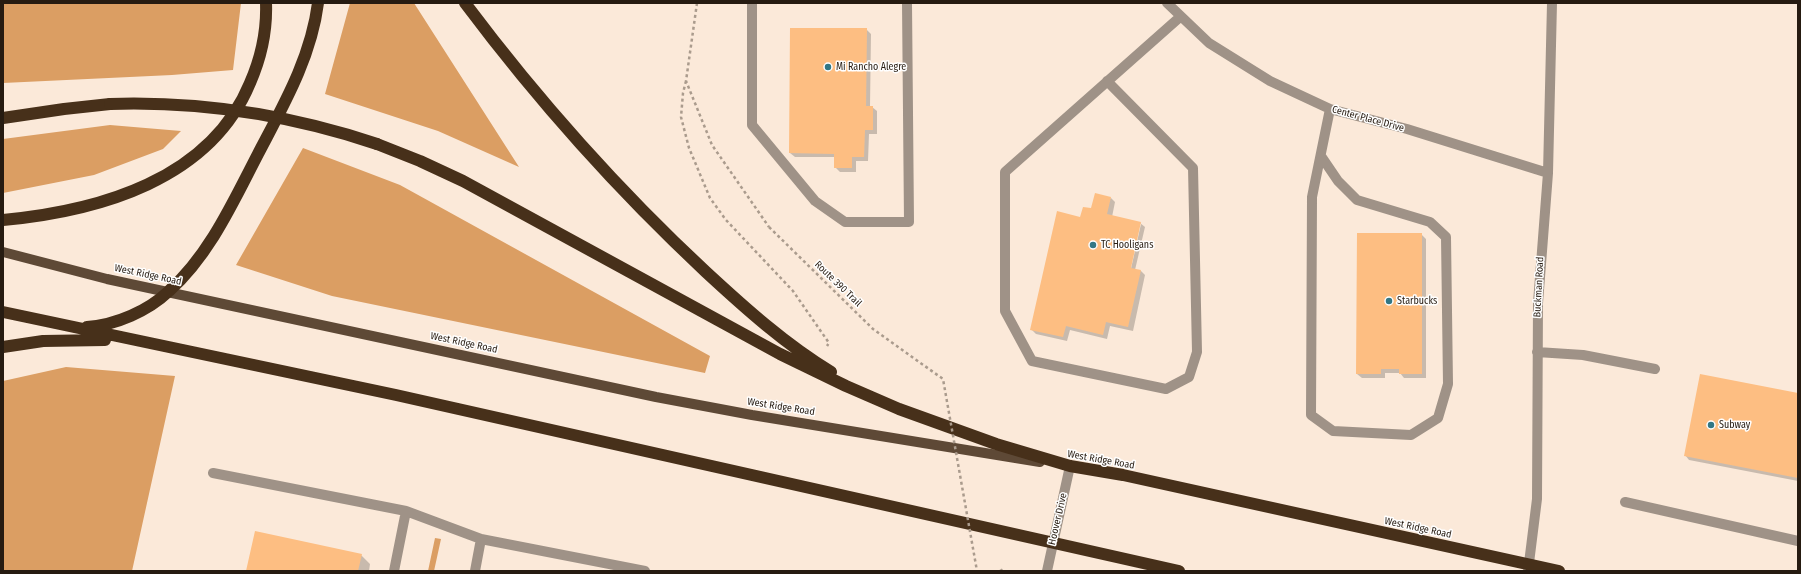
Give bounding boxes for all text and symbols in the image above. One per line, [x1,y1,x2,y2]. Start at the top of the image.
place label: Mi Rancho Alegre [836,61,906,73]
marker: Mi Rancho Alegre [823,62,833,72]
street label: Center Place Drive [1331,104,1405,134]
place label: TC Hooligans [1101,239,1153,251]
marker: TC Hooligans [1088,240,1098,250]
street label: Buckman Road [1531,256,1547,318]
street label: Route 390 Trail [812,259,864,309]
street label: West Ridge Road [113,262,183,288]
place label: Starbucks [1397,295,1437,307]
marker: Starbucks [1384,296,1394,306]
street label: West Ridge Road [429,330,499,356]
street label: West Ridge Road [746,396,816,418]
place label: Subway [1719,419,1750,431]
marker: Subway [1706,420,1716,430]
street label: West Ridge Road [1066,448,1136,472]
street label: Hoover Drive [1046,492,1070,546]
street label: West Ridge Road [1383,515,1453,541]

